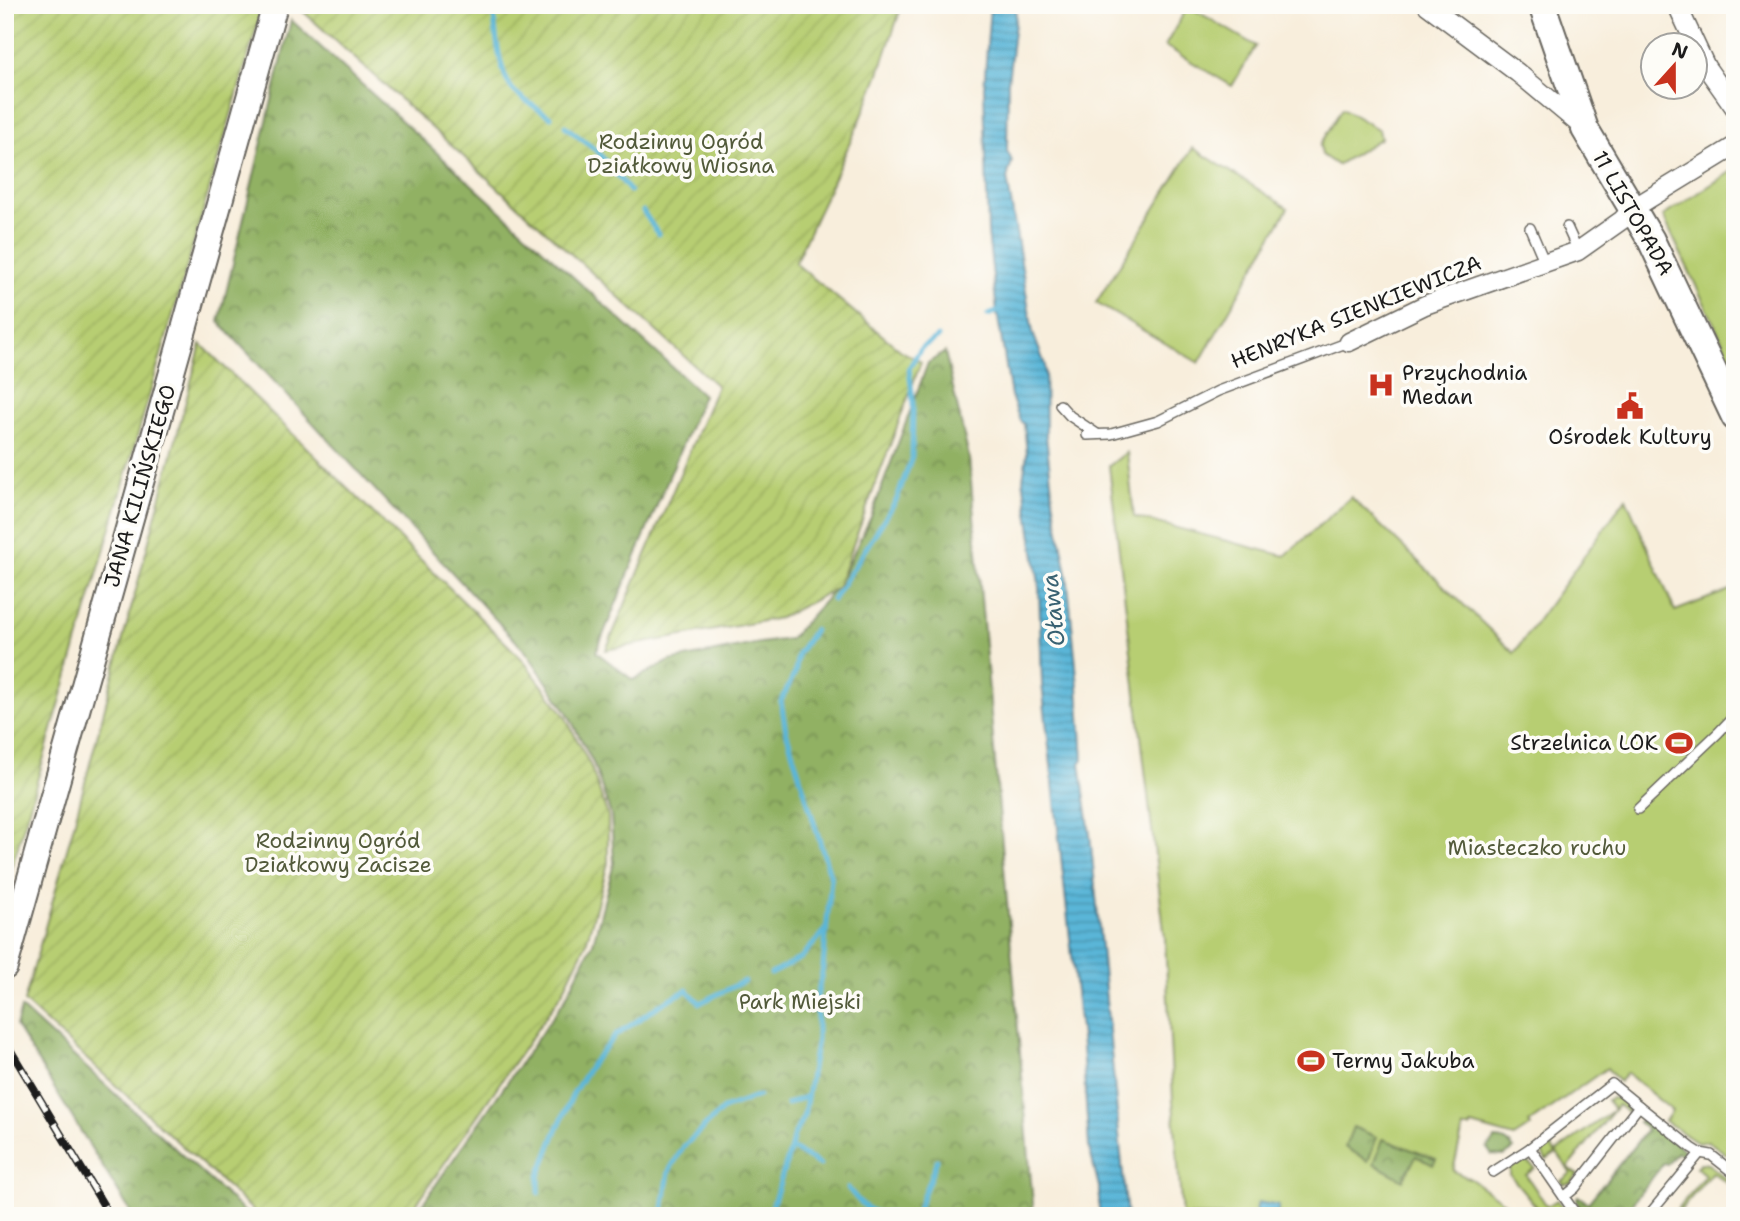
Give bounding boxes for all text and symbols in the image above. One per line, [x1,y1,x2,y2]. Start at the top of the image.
north arrow [1638,32,1708,102]
text: N [1668,36,1691,65]
park label: Rodzinny Ogród Działkowy Wiosna [588,128,774,180]
street label: 11 LISTOPADA [1586,145,1680,281]
street label: HENRYKA SIENKIEWICZA [1227,249,1485,375]
place label: Przychodnia Medan [1402,359,1527,411]
hospital icon: Przychodnia Medan [1366,370,1396,400]
street label: JANA KILIŃSKIEGO [97,381,182,591]
public building icon: Ośrodek Kultury [1615,391,1645,421]
place label: Ośrodek Kultury [1548,423,1712,451]
water label: Oława [1034,572,1072,648]
sports icon: Strzelnica LOK [1664,728,1694,758]
place label: Strzelnica LOK [1510,729,1658,757]
park label: Rodzinny Ogród Działkowy Zacisze [244,827,432,879]
park label: Miasteczko ruchu [1448,834,1626,862]
park label: Park Miejski [739,988,861,1016]
sports icon: Termy Jakuba [1296,1046,1326,1076]
place label: Termy Jakuba [1332,1047,1475,1075]

